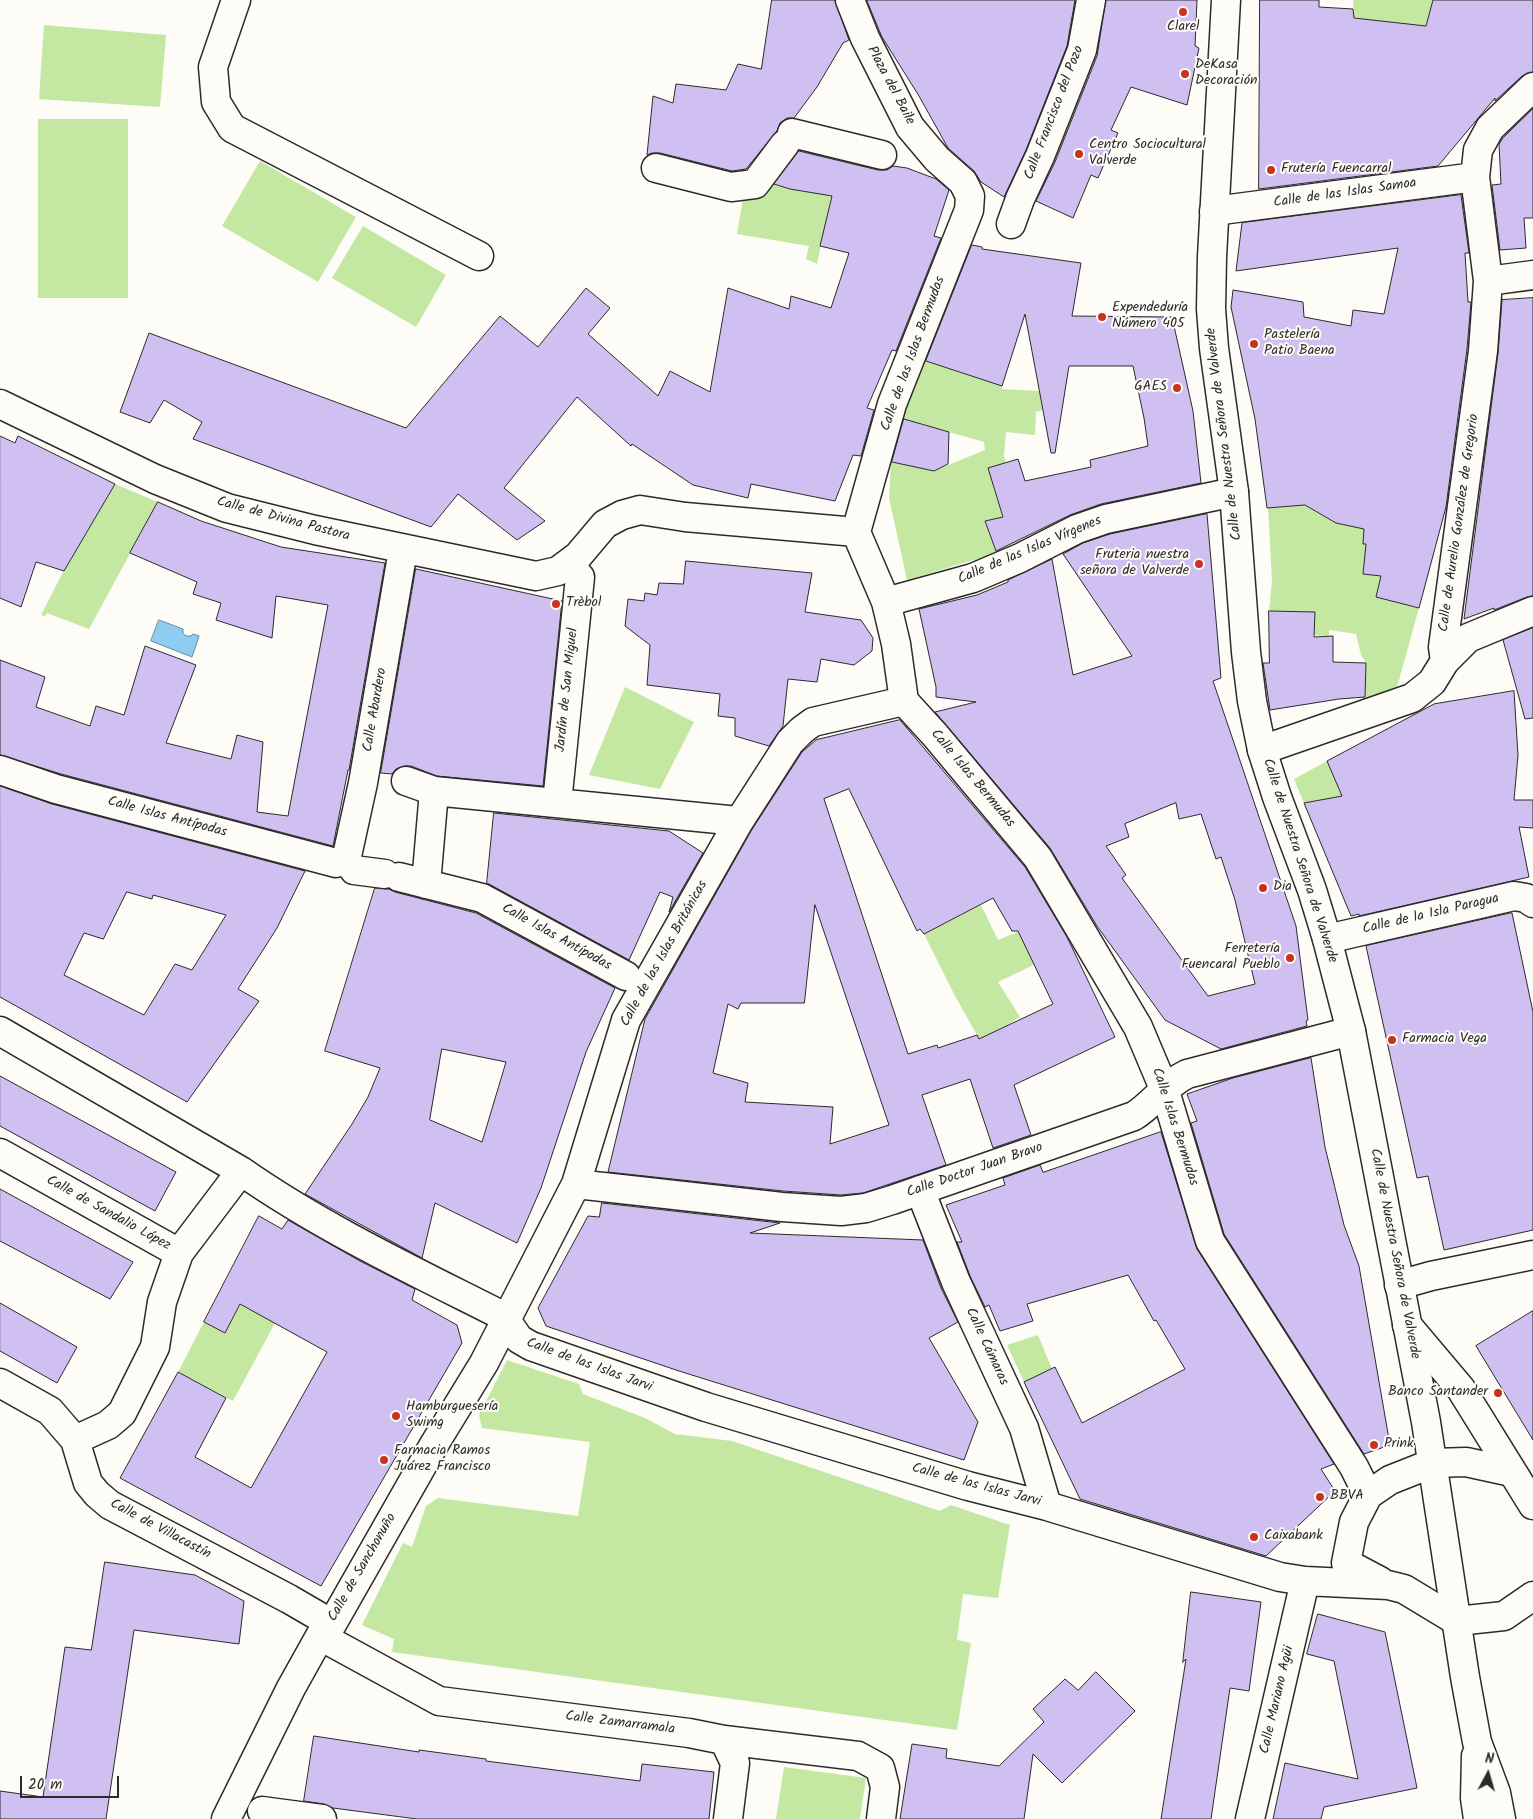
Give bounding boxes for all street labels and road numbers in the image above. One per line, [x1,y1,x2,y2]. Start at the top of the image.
street label: Plaza del Baile [862,44,918,128]
street label: Calle Francisco del Pozo [1022,44,1088,182]
street label: Calle de las Islas Samoa [1272,176,1418,212]
street label: Calle de las Islas Bermudas [878,274,950,434]
street label: Calle de Nuestra Señora de Valverde [1204,327,1246,541]
street label: Calle de Aurelio González de Gregorio [1436,413,1484,633]
street label: Calle de Divina Pastora [215,494,351,546]
street label: Calle de las Islas Vírgenes [956,513,1104,589]
street label: Jardín de San Miguel [553,627,583,753]
street label: Calle Abardero [360,667,392,753]
street label: Calle Islas Bermudas [926,727,1018,831]
street label: Calle de Nuestra Señora de Valverde [1258,757,1340,965]
street label: Calle Islas Antípodas [105,794,229,842]
street label: Calle de las Islas Británicas [618,878,712,1030]
street label: Calle de la Isla Paragua [1361,891,1501,939]
street label: Calle Islas Antípodas [498,901,614,975]
street label: Calle Islas Bermudas [1147,1066,1201,1188]
street label: Calle Doctor Juan Bravo [905,1140,1045,1202]
street label: Calle de Nuestra Señora de Valverde [1365,1147,1423,1361]
street label: Calle de Sandalio López [43,1173,173,1255]
street label: Calle Cámaras [961,1306,1011,1388]
street label: Calle de las Islas Jarvi [524,1335,654,1397]
street label: Calle de las Islas Jarvi [910,1461,1042,1511]
street label: Calle de Villacastín [107,1496,213,1564]
street label: Calle de Sanchonuño [325,1511,401,1625]
street label: Calle Mariano Agüi [1257,1644,1299,1756]
street label: Calle Zamarramala [564,1709,676,1739]

